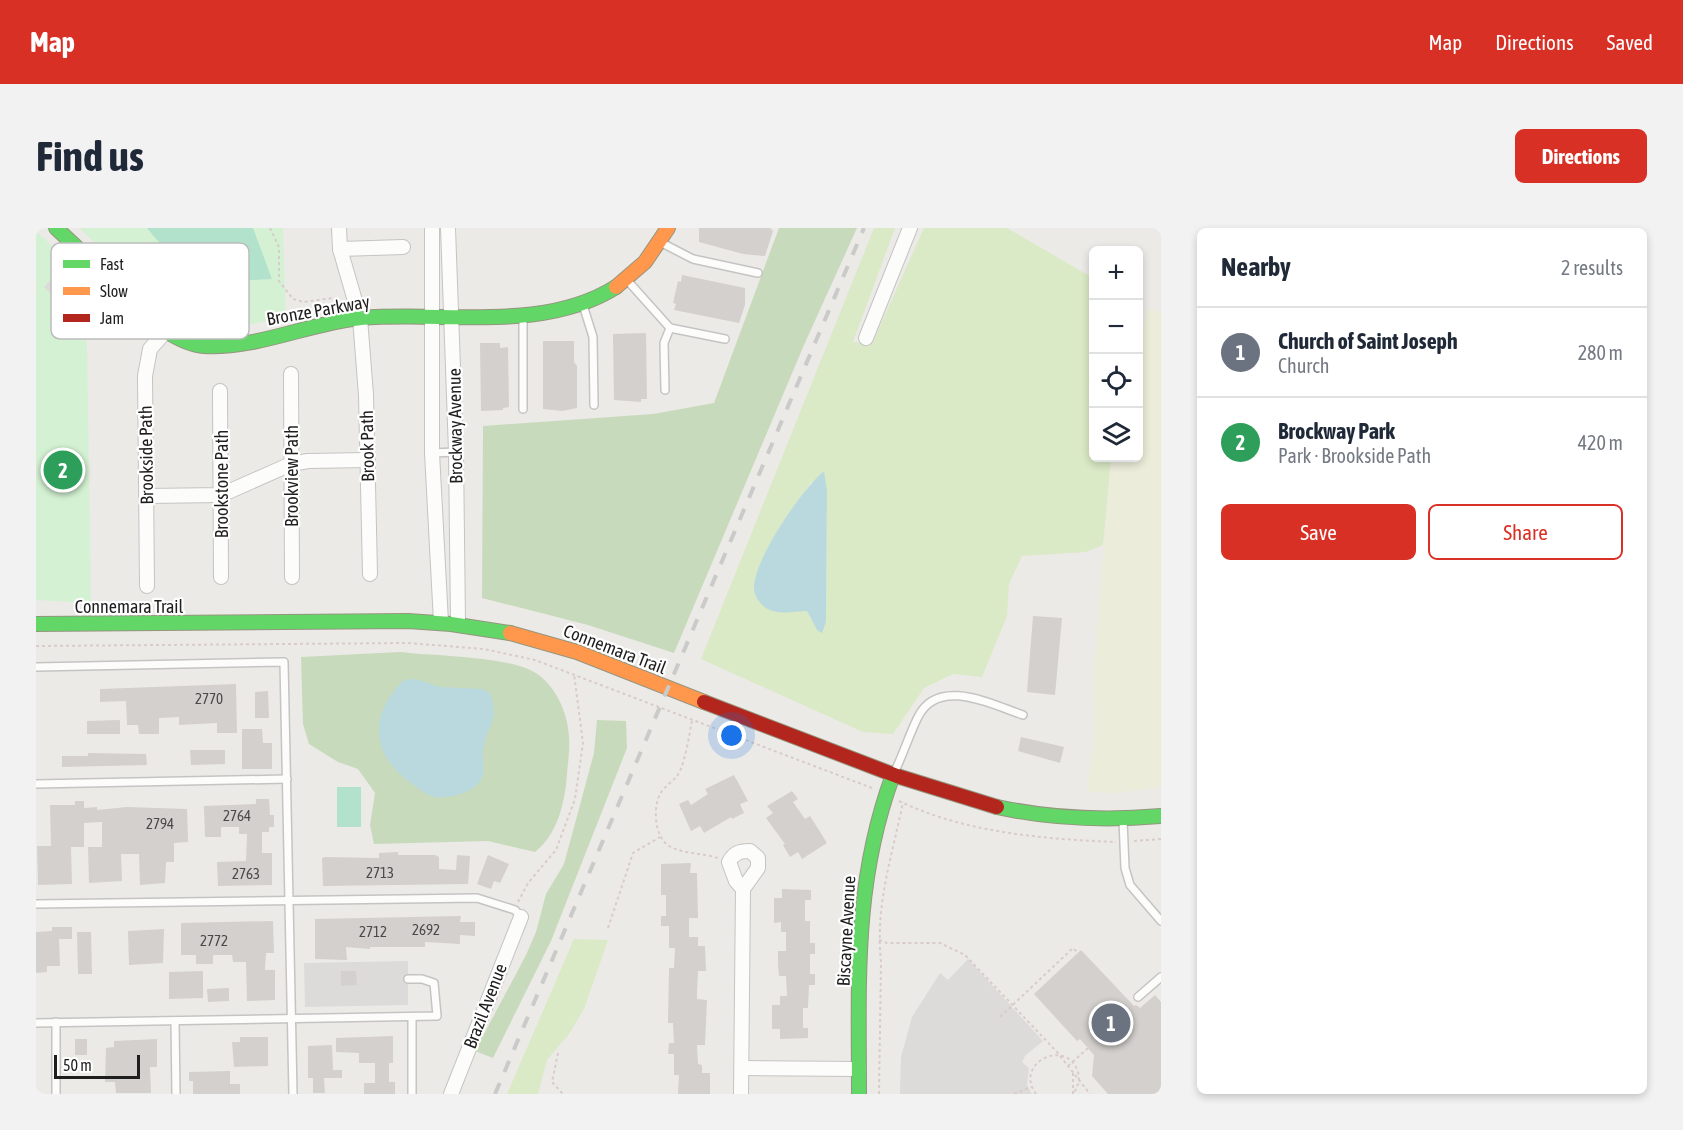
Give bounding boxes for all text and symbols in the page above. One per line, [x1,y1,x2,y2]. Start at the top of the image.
text: Map [30,26,75,58]
text: Map [1428,30,1462,54]
text: Directions [1495,30,1574,54]
text: Saved [1607,30,1653,54]
button: Directions [1515,129,1647,183]
text: Find us [36,132,144,180]
legend [51,243,249,339]
map controls [1089,246,1143,462]
button: + [1089,246,1143,300]
text: Nearby [1221,252,1291,282]
text: Fast [100,255,124,273]
text: 2 results [1561,256,1623,279]
text: Slow [100,282,128,300]
street label: Bronze Parkway [265,291,371,329]
button: − [1089,300,1143,354]
text: Jam [100,309,124,327]
text: Church of Saint Joseph [1278,328,1458,354]
text: 1 [1236,341,1245,364]
text: 280 m [1578,341,1623,364]
button: locate [1089,354,1143,408]
text: Church [1278,354,1329,377]
street label: Brockway Avenue [443,368,467,484]
street label: Brookside Path [135,405,157,505]
button: layers [1089,408,1143,462]
street label: Brook Path [356,410,378,482]
text: Brockway Park [1278,418,1395,444]
street label: Brookview Path [281,425,302,527]
street label: Brookstone Path [211,430,232,538]
text: 2 [1236,431,1245,454]
text: 420 m [1578,431,1623,454]
text: Park · Brookside Path [1278,444,1431,467]
pin: 2 [44,448,82,492]
button: Save [1221,504,1416,560]
button: Share [1428,504,1623,560]
street label: Connemara Trail [75,596,183,617]
street label: Connemara Trail [561,620,670,678]
house number: 2770 [195,690,223,707]
your location [717,721,746,750]
house number: 2764 [223,807,251,824]
house number: 2794 [146,815,174,832]
house number: 2713 [366,864,394,881]
house number: 2763 [232,865,260,882]
street label: Biscayne Avenue [833,875,859,987]
house number: 2692 [412,921,440,938]
house number: 2712 [359,923,387,940]
house number: 2772 [200,932,228,949]
street label: Brazil Avenue [459,960,511,1052]
pin: 1 [1092,1000,1130,1046]
scale bar [54,1052,140,1080]
text: 50 m [63,1056,92,1074]

